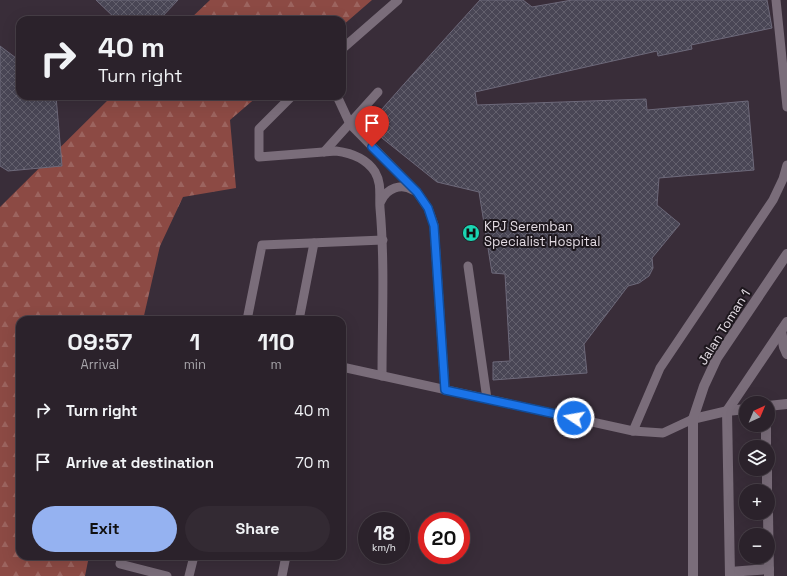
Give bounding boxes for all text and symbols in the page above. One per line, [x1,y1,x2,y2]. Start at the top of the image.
text: 40 m [98,29,165,65]
icon: right [32,32,84,84]
text: Turn right [98,64,182,87]
pin [355,106,389,147]
icon: arrive [361,112,383,134]
place label: KPJ Seremban Specialist Hospital [484,218,600,250]
hospital icon: KPJ Seremban Specialist Hospital [461,223,481,243]
street label: Jalan Toman 1 [694,286,754,368]
text: 09:57 [67,326,132,357]
text: 1 [189,326,200,357]
text: 110 [257,326,295,357]
text: Arrival [81,356,119,373]
text: min [184,356,206,373]
text: m [270,356,282,373]
north arrow [739,396,775,432]
map controls [739,396,775,564]
position arrow [553,397,595,439]
icon: right [32,399,54,421]
text: Turn right [66,401,137,420]
text: 40 m [294,401,330,420]
button: layers [739,440,775,476]
icon: arrive [32,451,54,473]
text: Arrive at destination [66,453,214,472]
text: 70 m [295,453,330,472]
button: + [739,484,775,520]
button: Exit [32,506,177,552]
button: Share [185,506,330,552]
speed limit sign: 20 [418,512,470,564]
text: 18 [373,520,395,546]
button: − [739,528,775,564]
text: km/h [372,541,396,554]

